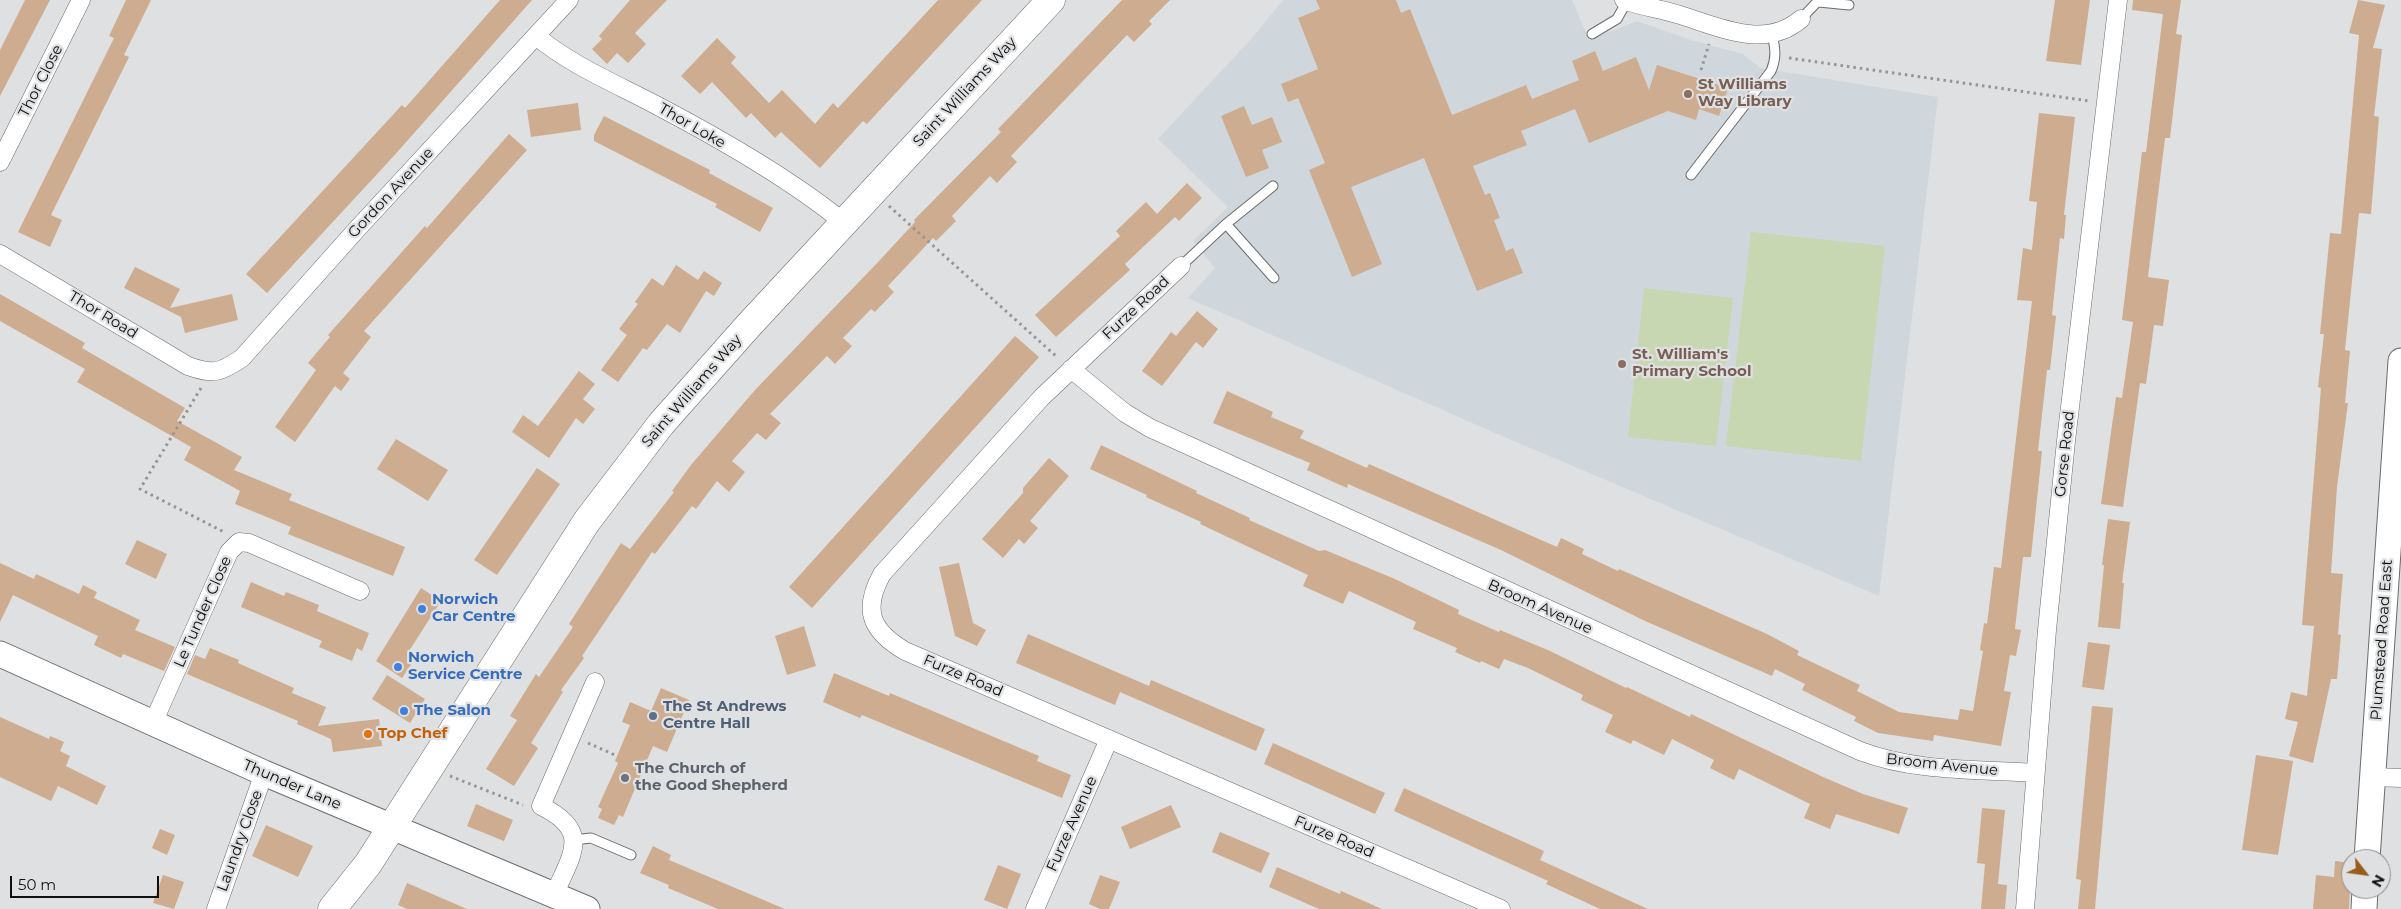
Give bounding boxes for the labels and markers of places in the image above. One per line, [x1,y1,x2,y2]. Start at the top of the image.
place label: St Williams Way Library [1698,76,1791,111]
marker: St Williams Way Library [1682,88,1694,100]
place label: St. William's Primary School [1632,346,1751,381]
marker: St. William's Primary School [1616,358,1628,370]
place label: Norwich Car Centre [432,591,516,626]
marker: Norwich Car Centre [416,603,428,615]
place label: Norwich Service Centre [408,649,522,684]
marker: Norwich Service Centre [392,661,404,673]
place label: The St Andrews Centre Hall [663,698,787,733]
place label: The Salon [414,702,491,720]
marker: The Salon [398,705,410,717]
marker: The St Andrews Centre Hall [647,710,659,722]
place label: Top Chef [378,725,447,743]
marker: Top Chef [362,728,374,740]
place label: The Church of the Good Shepherd [635,760,788,795]
marker: The Church of the Good Shepherd [619,772,631,784]

